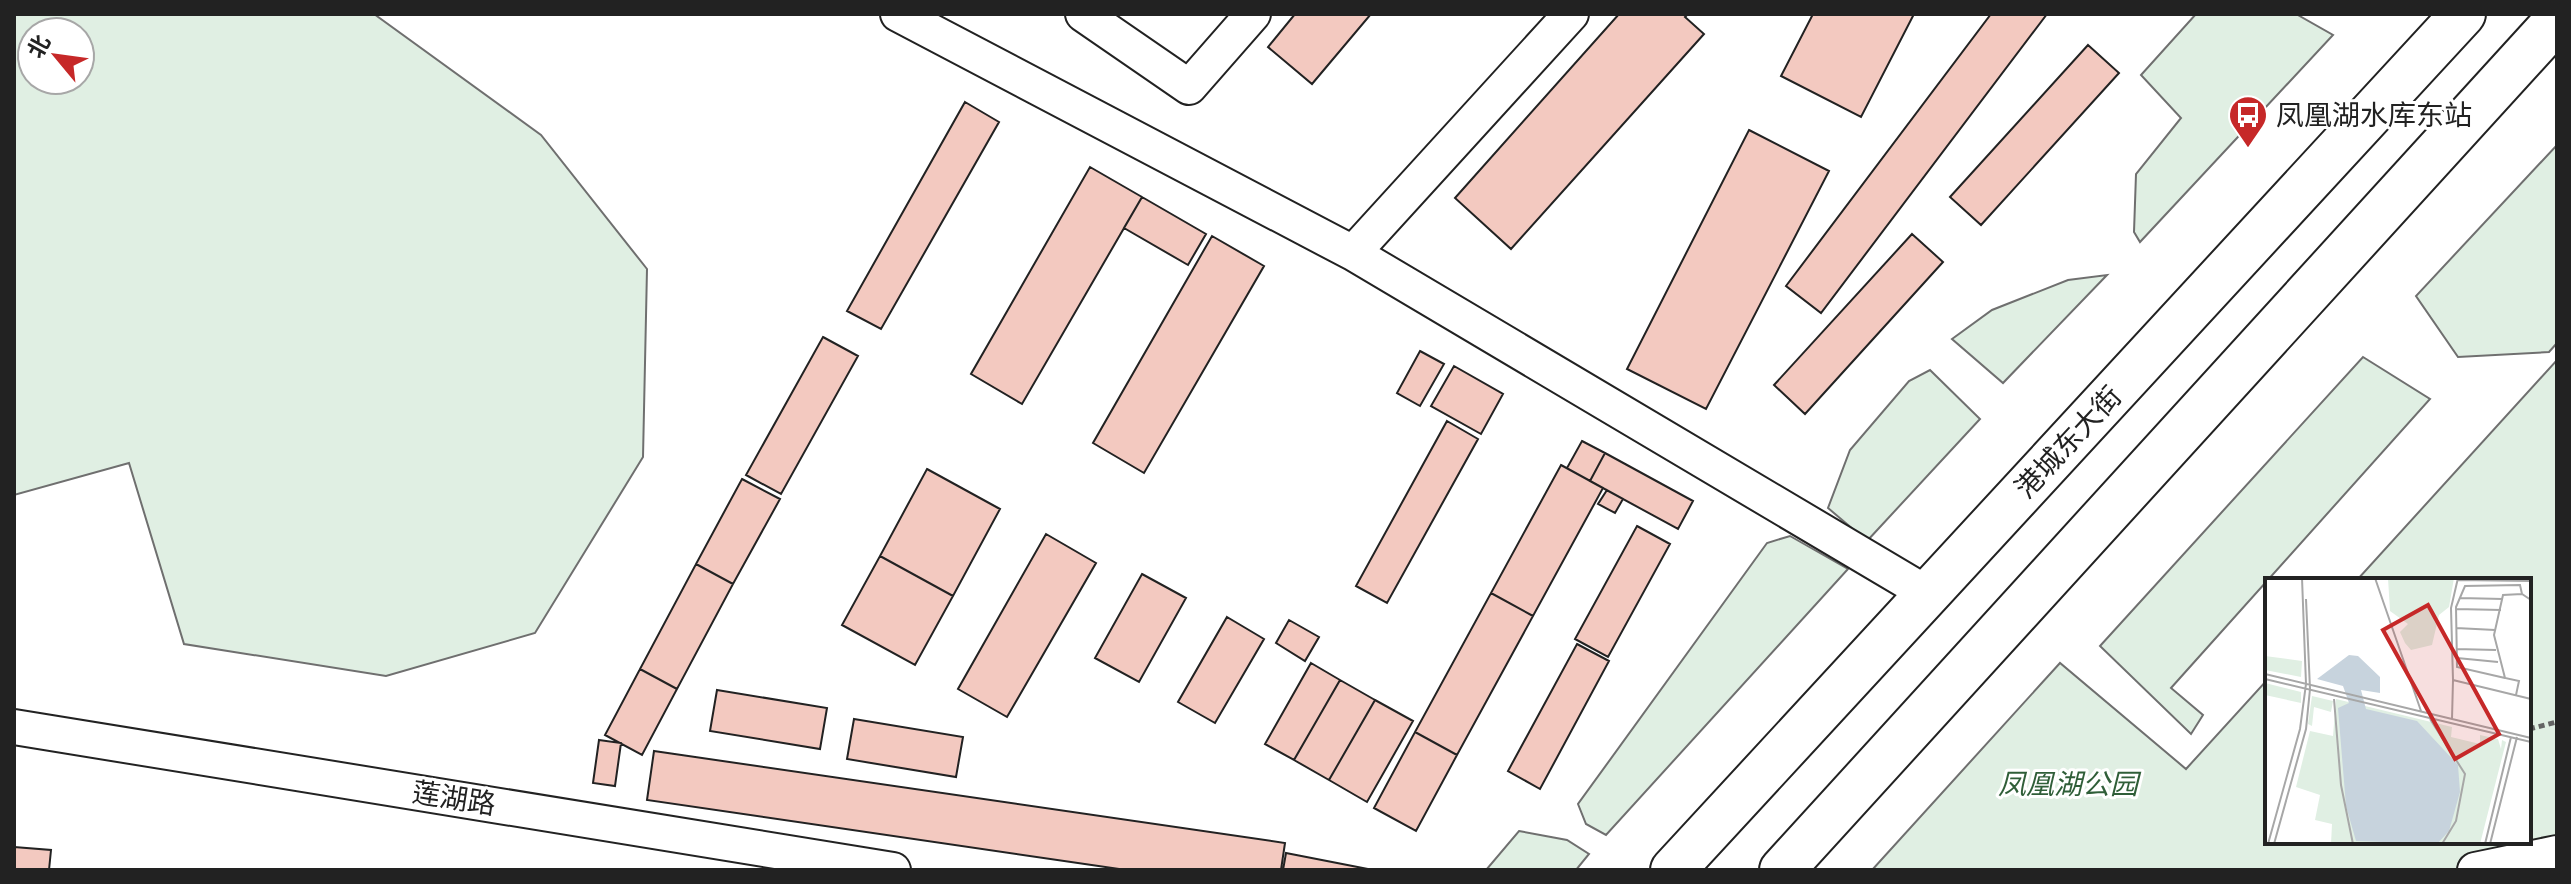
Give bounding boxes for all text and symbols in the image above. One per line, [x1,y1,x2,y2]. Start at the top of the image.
north arrow [16,16,96,96]
text: 北 [20,29,57,63]
bus stop icon: 凤凰湖水库东站 [2227,94,2269,149]
place label: 凤凰湖水库东站 [2276,96,2472,134]
street label: 港城东大街 [2006,378,2130,506]
inset map [2265,578,2531,844]
park label: 凤凰湖公园 [1998,765,2142,803]
street label: 莲湖路 [410,773,498,823]

